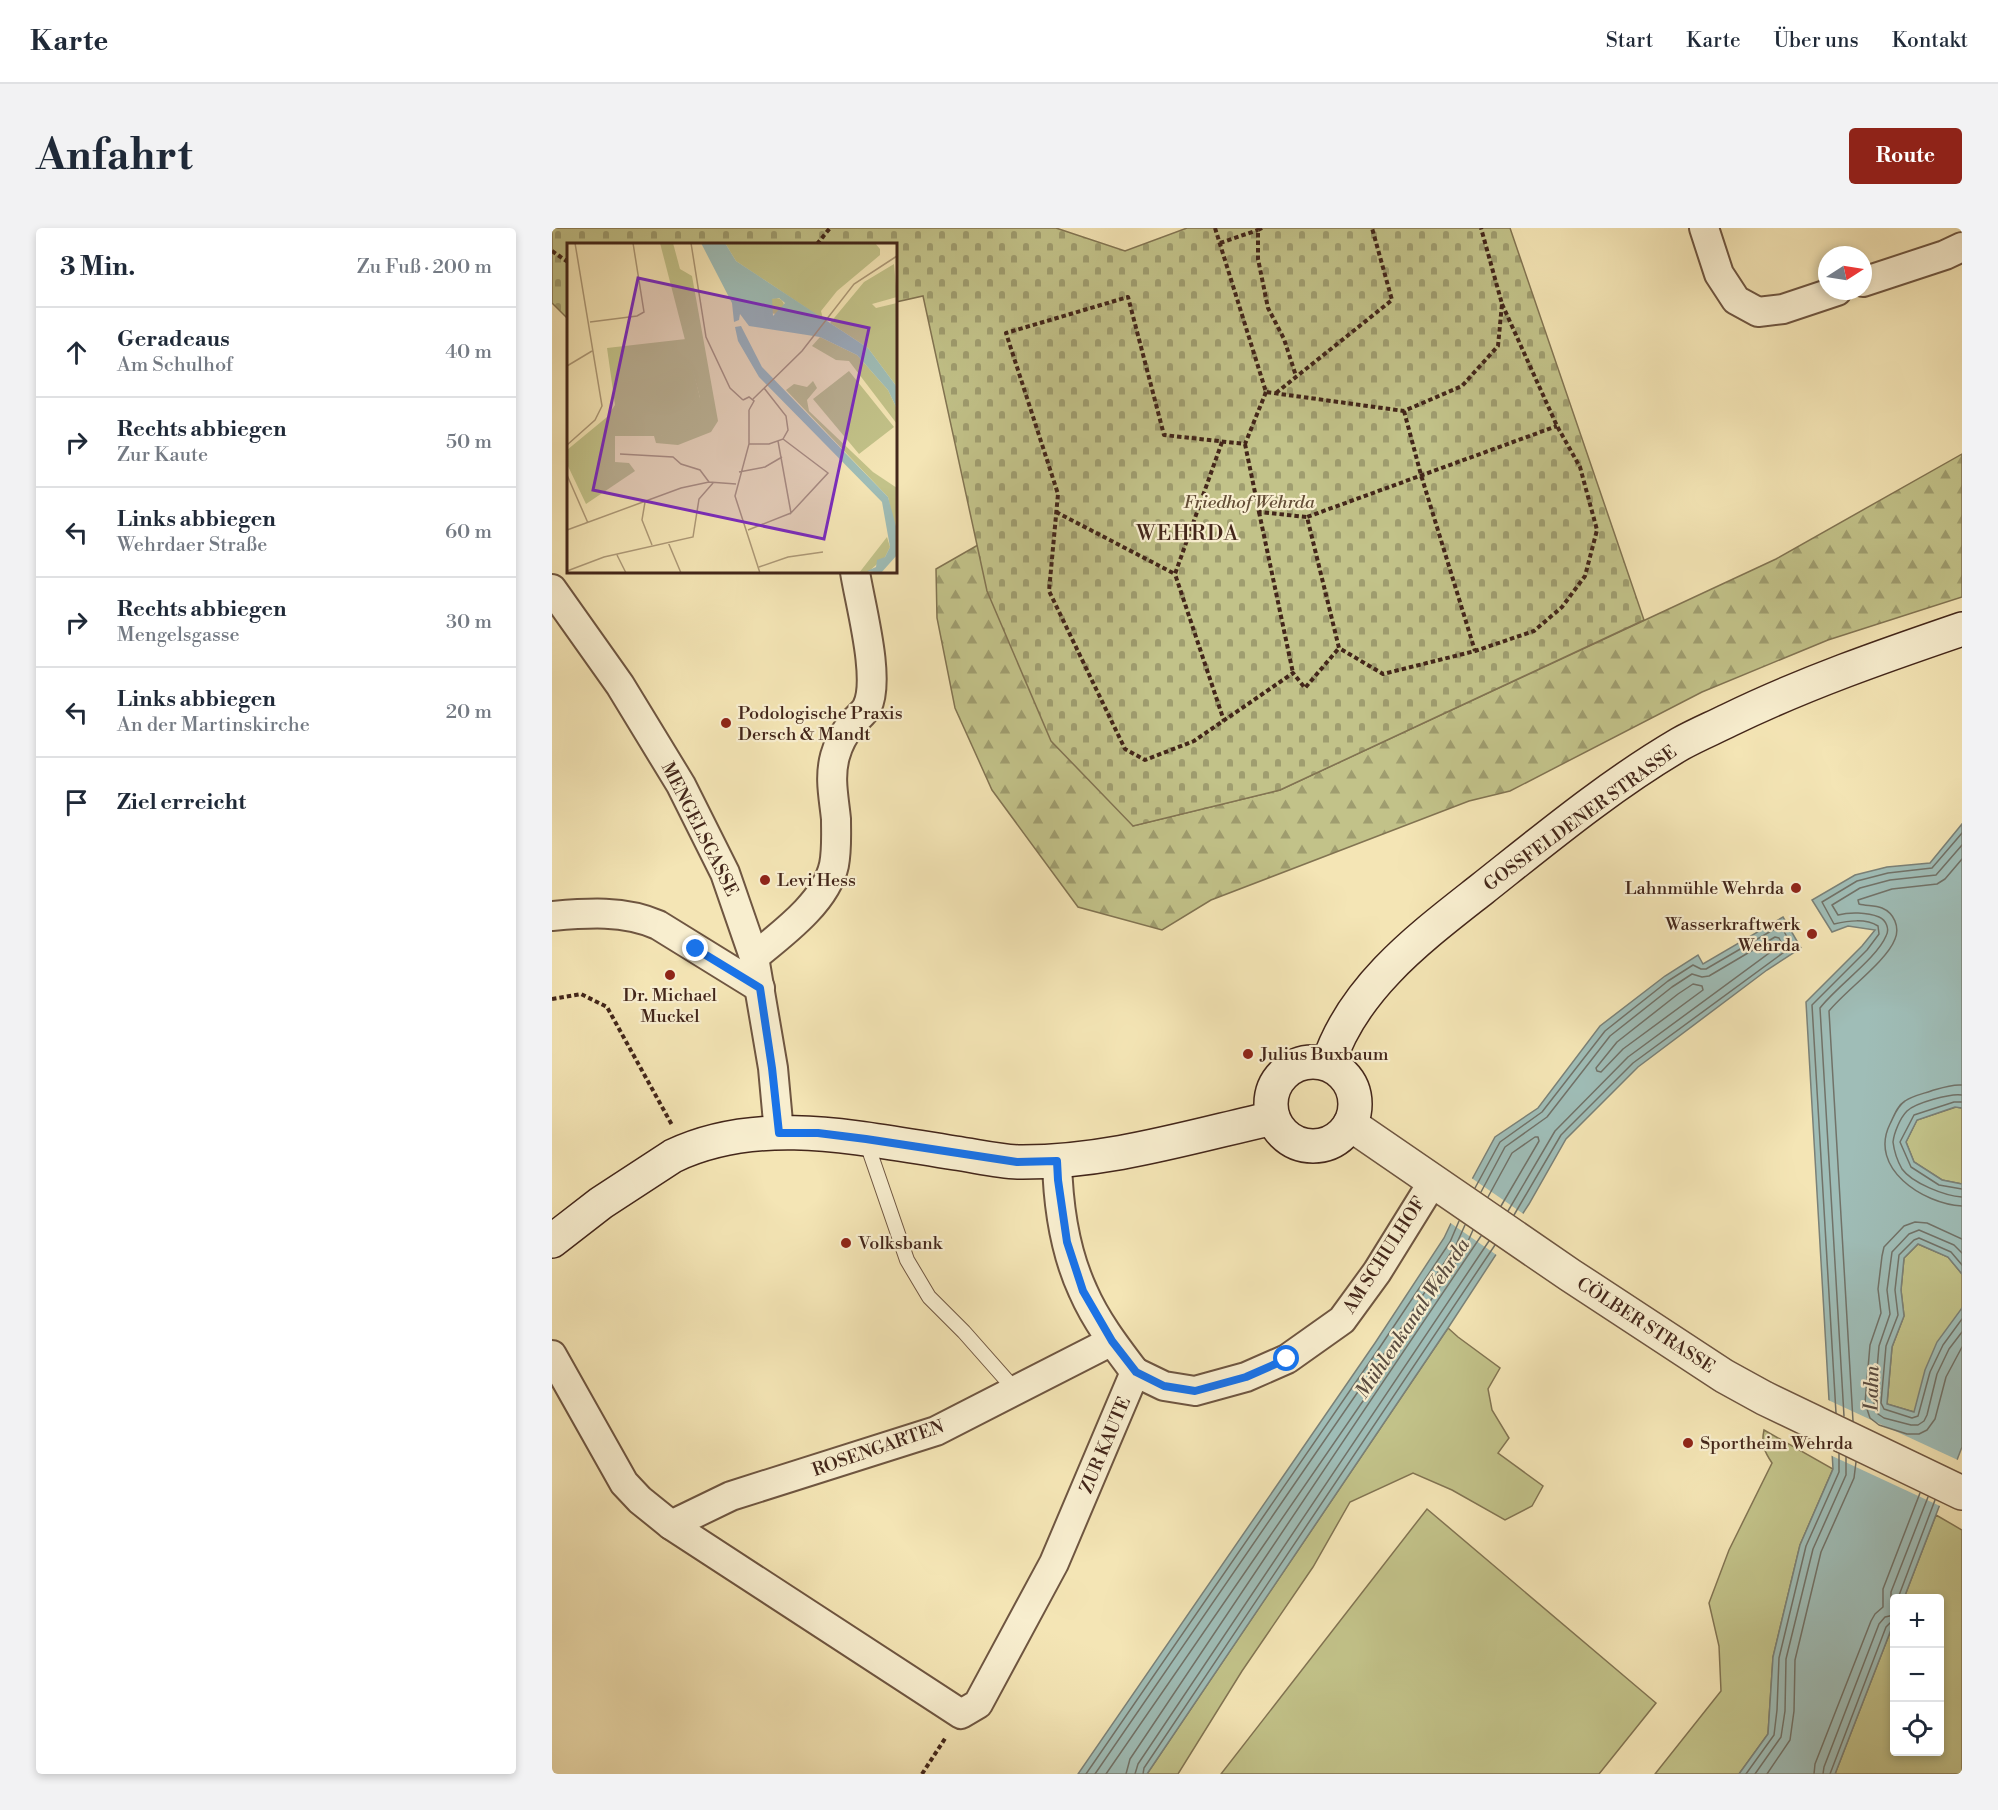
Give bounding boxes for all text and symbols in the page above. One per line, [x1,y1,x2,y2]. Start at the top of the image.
text: Karte [30,24,108,59]
text: Start [1606,28,1653,54]
text: Karte [1686,28,1741,54]
text: Über uns [1774,28,1859,54]
text: Kontakt [1892,28,1968,54]
button: Route [1849,128,1962,184]
text: Anfahrt [36,130,193,183]
inset map [567,243,897,573]
north arrow [1818,246,1872,300]
text: 3 Min. [60,251,135,283]
text: Zu Fuß · 200 m [357,255,492,280]
text: Geradeaus [117,326,230,353]
icon: ahead [60,336,93,369]
text: 40 m [445,340,492,365]
text: Am Schulhof [117,353,233,378]
text: Rechts abbiegen [117,416,287,443]
icon: right [60,426,93,459]
text: 50 m [446,430,492,455]
text: Zur Kaute [117,443,208,468]
park label: Friedhof Wehrda [1183,491,1316,514]
text: Links abbiegen [117,506,276,533]
icon: left [60,516,93,549]
text: 60 m [445,520,492,545]
district label: WEHRDA [1135,521,1240,547]
text: Wehrdaer Straße [117,533,267,558]
text: Rechts abbiegen [117,596,287,623]
icon: right [60,606,93,639]
text: 30 m [446,610,492,635]
text: Mengelsgasse [117,623,240,648]
text: Links abbiegen [117,686,276,713]
icon: left [60,696,93,729]
text: 20 m [446,700,492,725]
place label: Podologische Praxis Dersch & Mandt [738,702,903,746]
text: An der Martinskirche [117,713,310,738]
marker: Podologische Praxis Dersch & Mandt [719,716,733,730]
street label: GOSSFELDENER STRASSE [1479,741,1681,896]
street label: MENGELSGASSE [656,758,743,900]
icon: arrive [60,786,93,819]
text: Ziel erreicht [117,789,246,816]
place label: Levi Hess [777,869,856,892]
marker: Levi Hess [758,873,772,887]
place label: Lahnmühle Wehrda [1625,877,1785,900]
marker: Lahnmühle Wehrda [1789,881,1803,895]
place label: Wasserkraftwerk Wehrda [1664,913,1802,957]
marker: Wasserkraftwerk Wehrda [1805,927,1819,941]
route end [682,935,708,961]
marker: Dr. Michael Muckel [663,968,677,982]
place label: Dr. Michael Muckel [623,984,718,1028]
place label: Julius Buxbaum [1259,1043,1389,1066]
marker: Julius Buxbaum [1241,1047,1255,1061]
street label: AM SCHULHOF [1338,1192,1431,1319]
place label: Volksbank [857,1232,944,1255]
water label: Mühlenkanal Wehrda [1350,1233,1477,1404]
marker: Volksbank [839,1236,853,1250]
street label: CÖLBER STRASSE [1572,1272,1719,1379]
route start [1273,1345,1299,1371]
water label: Lahn [1860,1364,1885,1412]
street label: ZUR KAUTE [1075,1393,1136,1497]
street label: ROSENGARTEN [809,1415,948,1482]
place label: Sportheim Wehrda [1700,1432,1854,1455]
marker: Sportheim Wehrda [1681,1436,1695,1450]
map controls [1890,1594,1944,1756]
button: + [1890,1594,1944,1648]
button: − [1890,1648,1944,1702]
button: locate [1890,1702,1944,1756]

